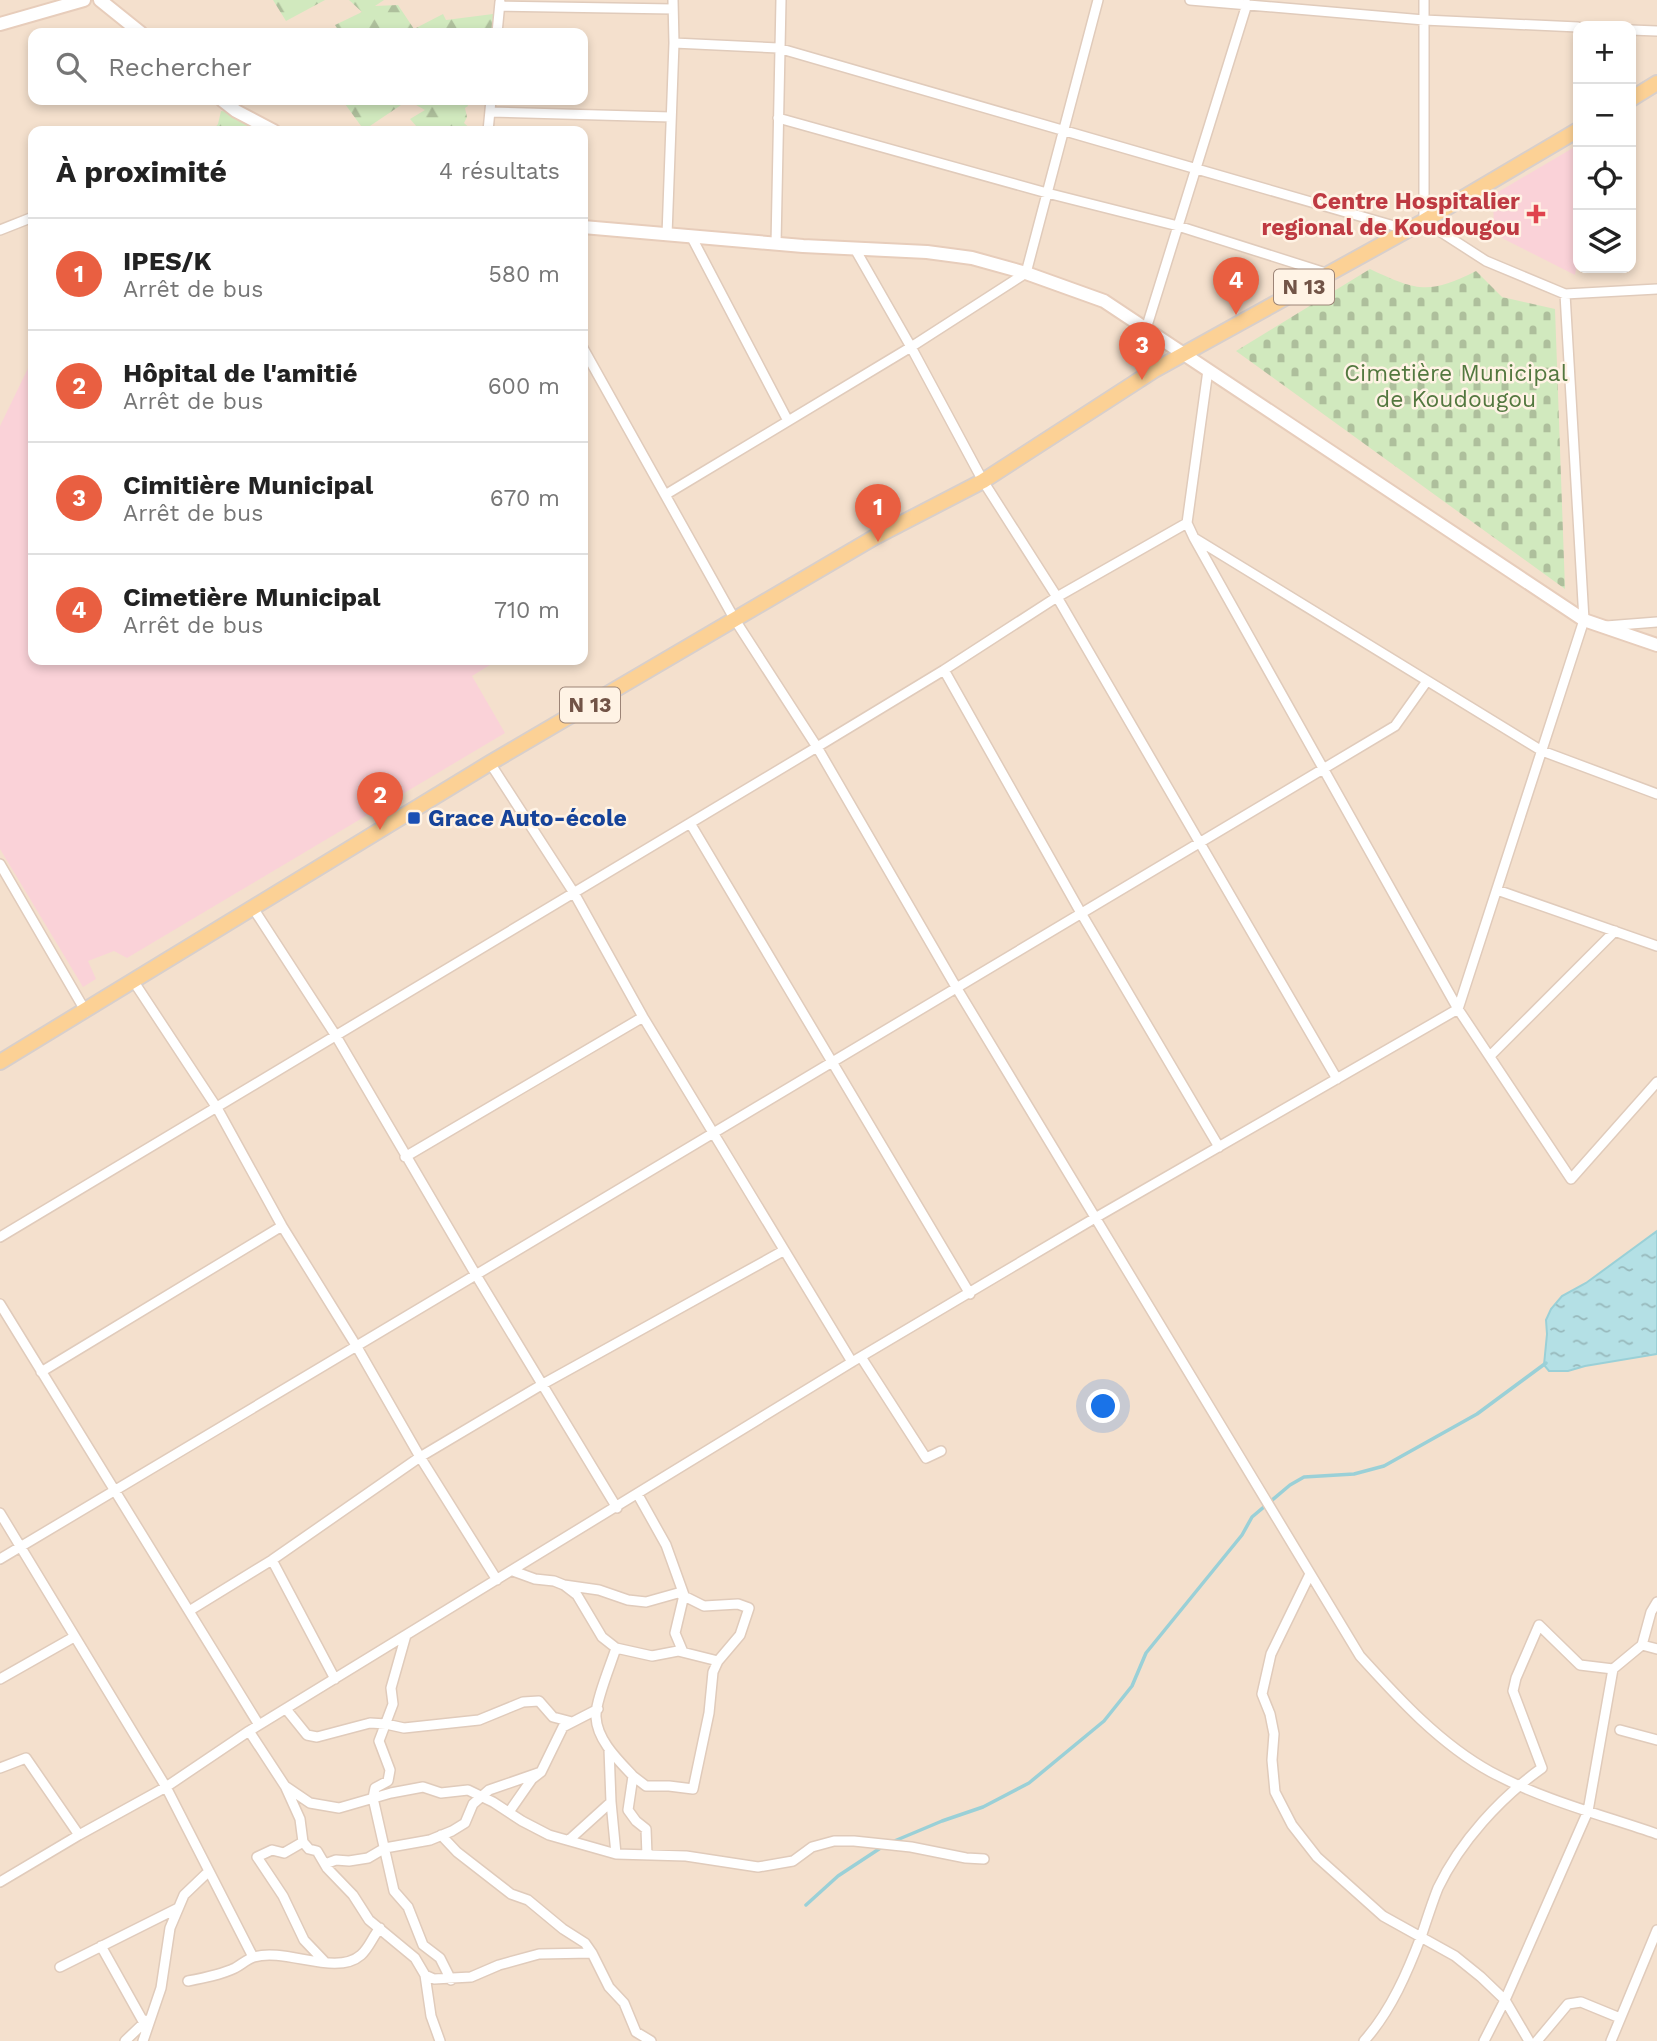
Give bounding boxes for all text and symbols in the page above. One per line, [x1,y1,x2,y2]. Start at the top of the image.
map controls [1573,21,1636,273]
button: + [1573,21,1636,84]
search box [28,28,588,105]
icon: search [52,48,90,86]
text: Rechercher [108,52,252,82]
button: − [1573,84,1636,147]
button: locate [1573,147,1636,210]
text: À proximité [56,154,227,189]
text: 4 résultats [439,158,560,185]
place label: Centre Hospitalier regional de Koudougou [1262,188,1520,241]
marker: Centre Hospitalier regional de Koudougou [1526,204,1546,224]
button: layers [1573,210,1636,273]
text: IPES/K [123,246,212,276]
pin: 4 [1213,257,1259,315]
text: 1 [74,261,84,288]
text: 580 m [488,261,560,288]
road number: N 13 [1274,270,1334,304]
text: Arrêt de bus [123,276,263,303]
pin: 3 [1119,322,1165,380]
text: Hôpital de l'amitié [123,358,358,388]
park label: Cimetière Municipal de Koudougou [1344,360,1568,413]
text: 2 [72,373,86,400]
text: 600 m [488,373,560,400]
text: Arrêt de bus [123,388,263,415]
text: Cimitière Municipal [123,470,373,500]
pin: 1 [855,484,901,542]
text: 3 [72,485,86,512]
text: 670 m [490,485,560,512]
text: Arrêt de bus [123,500,263,527]
text: Cimetière Municipal [123,582,381,612]
text: 4 [72,597,86,624]
text: 710 m [494,597,560,624]
text: Arrêt de bus [123,612,263,639]
road number: N 13 [560,688,620,722]
pin: 2 [357,772,403,830]
place label: Grace Auto-école [428,805,627,832]
marker: Grace Auto-école [406,810,422,826]
your location [1086,1389,1120,1423]

